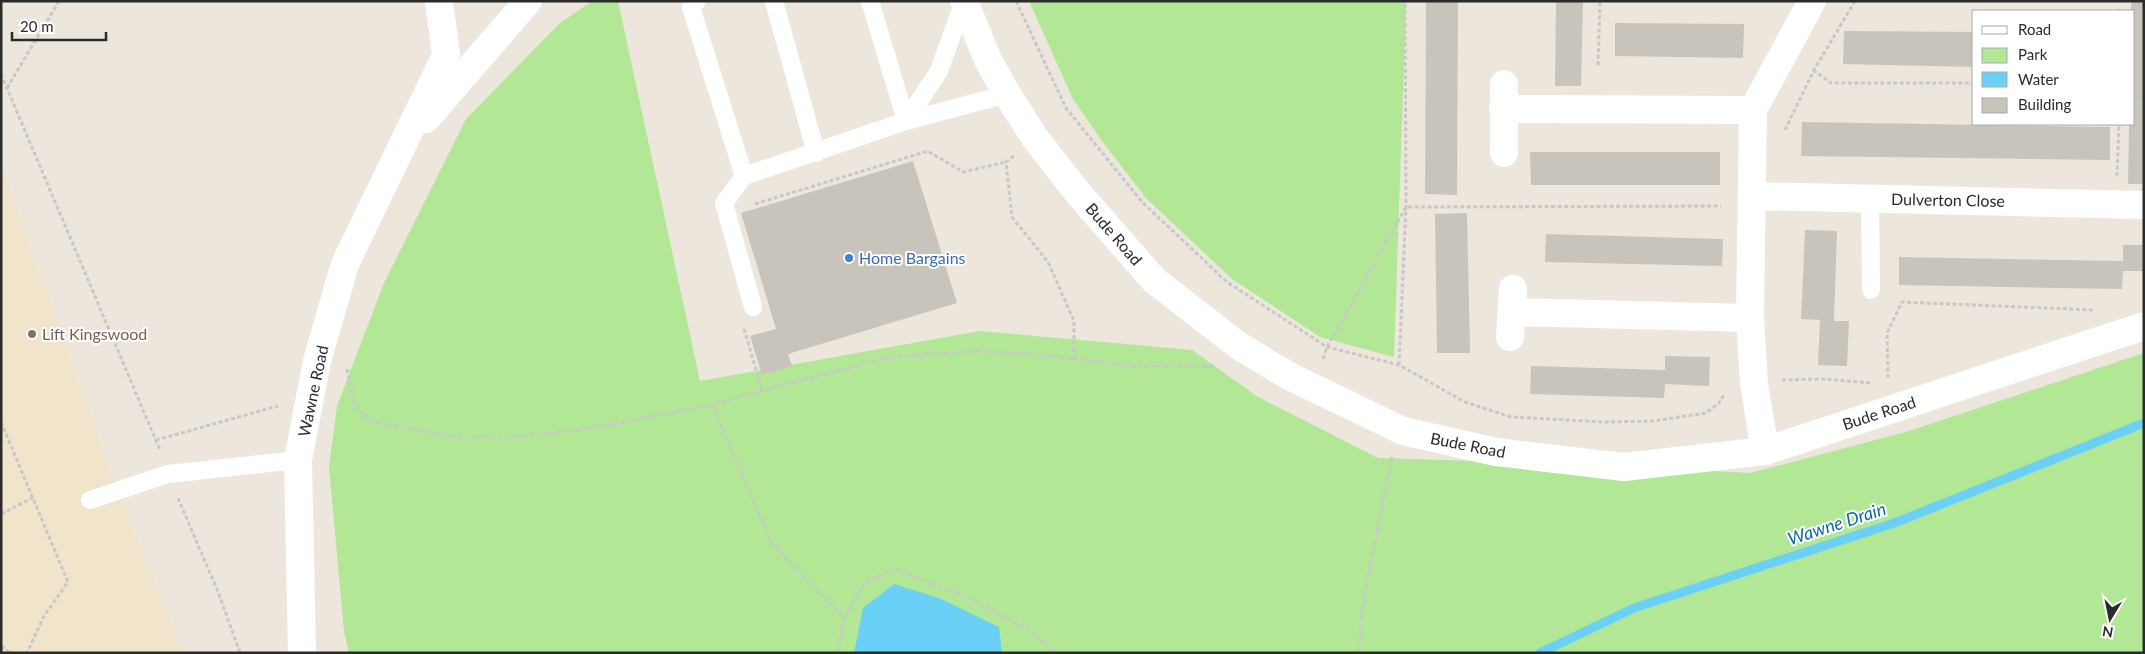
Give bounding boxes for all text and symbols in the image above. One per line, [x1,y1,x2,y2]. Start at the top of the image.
scale bar [12,10,106,42]
legend [1972,10,2135,125]
text: 20 m [20,17,54,35]
text: Road [2018,20,2051,38]
text: Park [2018,45,2048,63]
text: Water [2018,70,2059,88]
text: Building [2018,95,2071,113]
street label: Dulverton Close [1891,189,2005,210]
street label: Bude Road [1082,199,1147,269]
place label: Home Bargains [859,248,966,267]
marker: Home Bargains [843,252,855,264]
place label: Lift Kingswood [42,324,147,343]
marker: Lift Kingswood [26,328,38,340]
street label: Wawne Road [294,343,331,438]
street label: Bude Road [1840,392,1918,433]
street label: Bude Road [1429,428,1507,461]
water label: Wawne Drain [1785,497,1889,549]
north arrow [2085,594,2135,644]
text: N [2101,623,2114,642]

